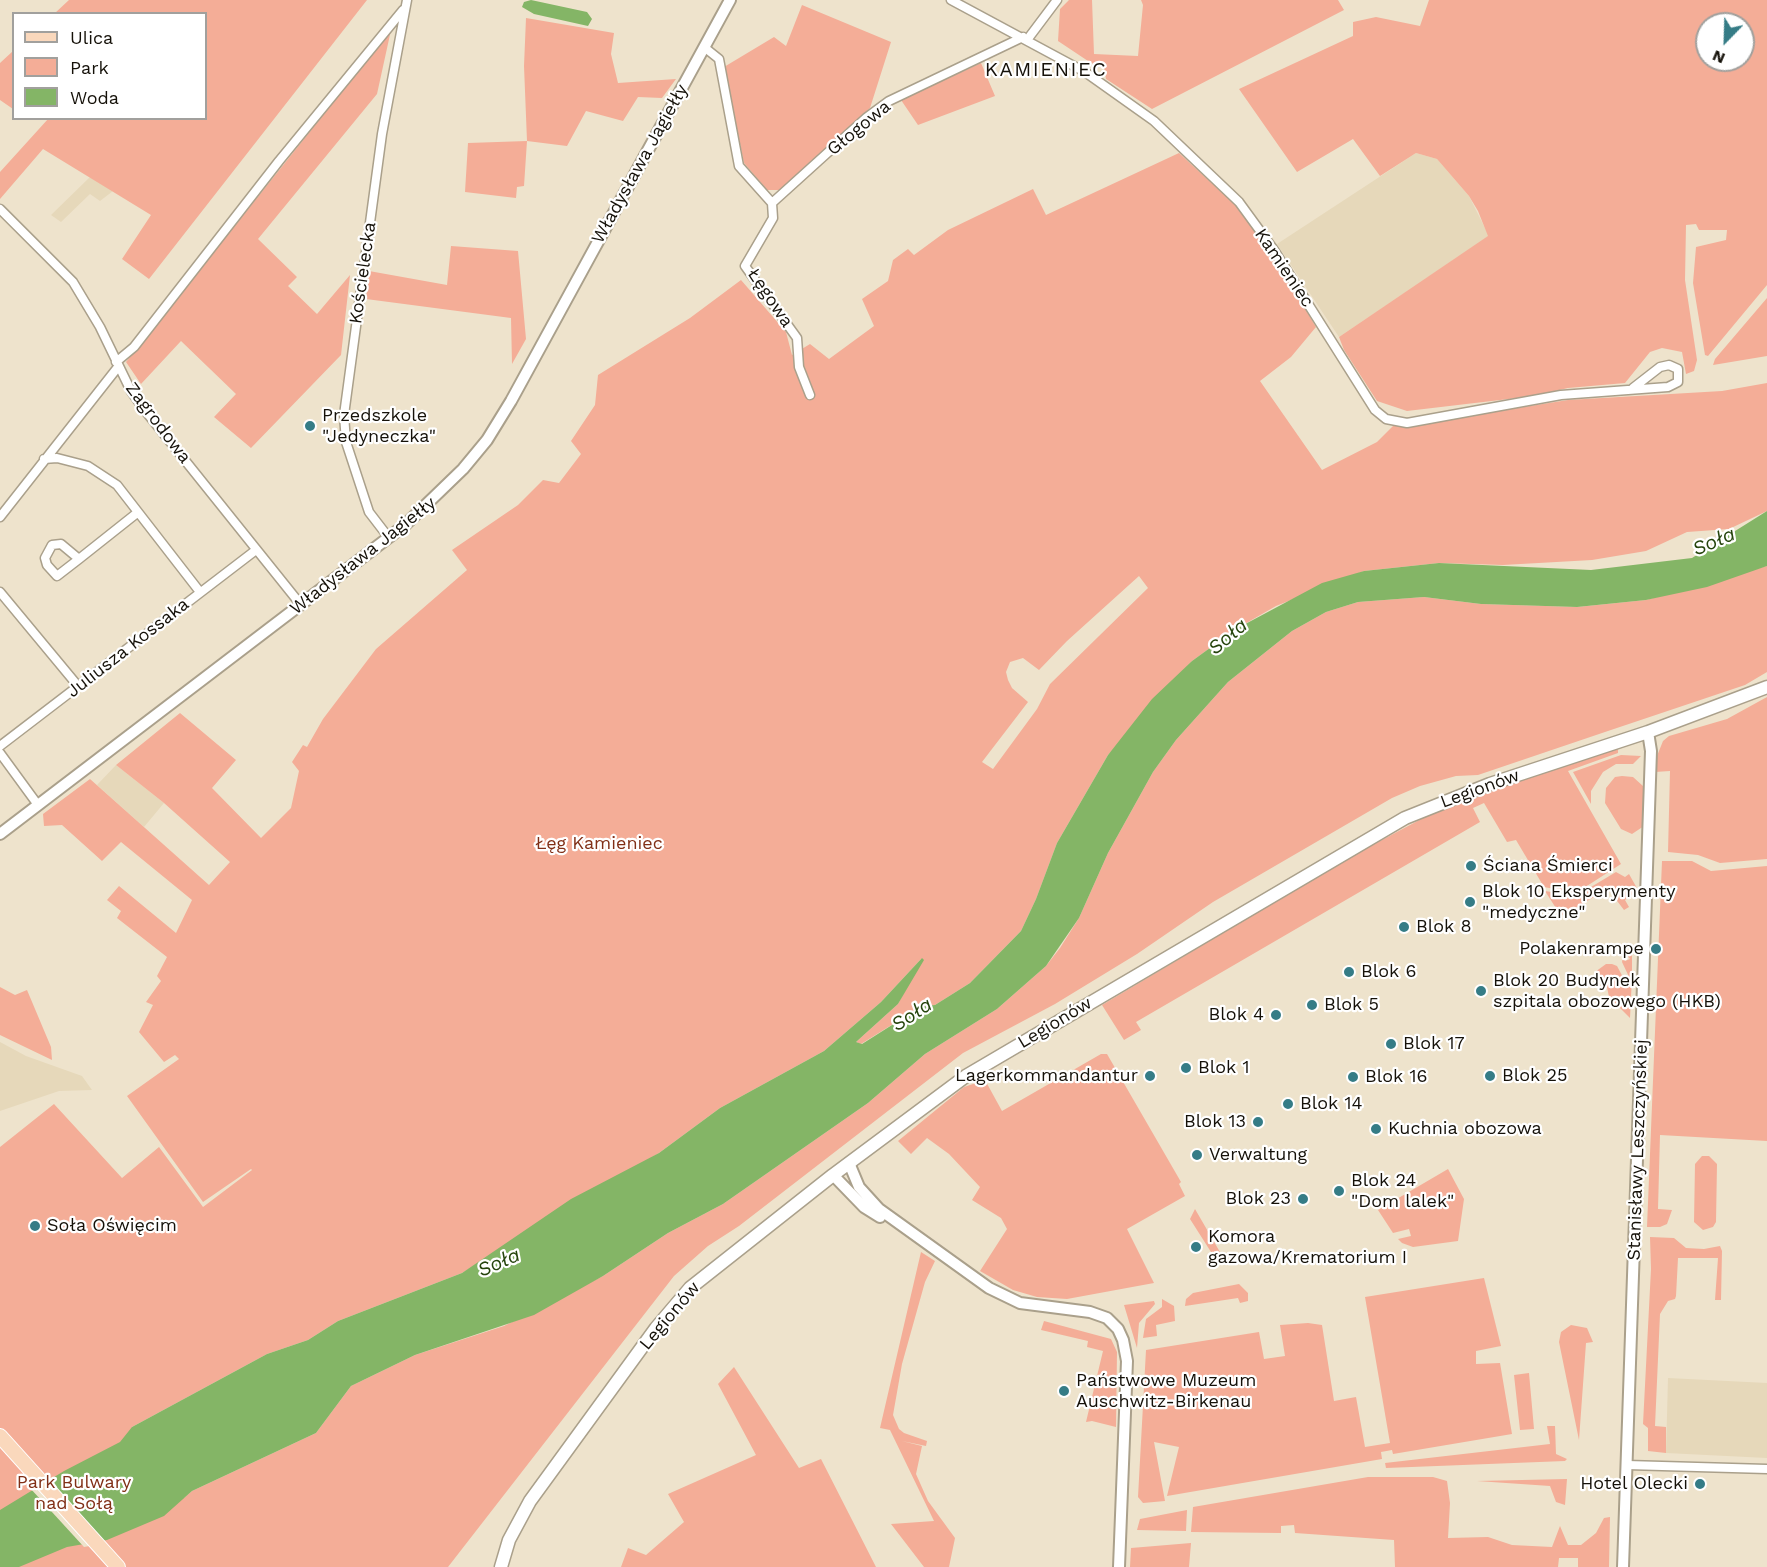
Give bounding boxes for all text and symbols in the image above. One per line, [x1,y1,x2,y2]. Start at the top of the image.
legend [12,12,207,120]
north arrow [1695,12,1755,72]
text: Ulica [70,27,113,48]
text: N [1709,46,1728,68]
text: Park [70,57,109,78]
district label: KAMIENIEC [985,58,1107,82]
street label: Władysława Jagiełły [587,81,693,247]
text: Woda [70,87,119,108]
street label: Głogowa [823,96,895,160]
street label: Kościelecka [345,221,381,325]
street label: Kamieniec [1250,224,1318,312]
street label: Łęgowa [742,264,798,332]
street label: Zagrodowa [121,378,195,468]
place label: Przedszkole "Jedyneczka" [322,405,436,448]
marker: Przedszkole "Jedyneczka" [303,419,317,433]
street label: Władysława Jagiełły [286,492,440,620]
water label: Soła [1689,522,1739,562]
street label: Juliusza Kossaka [63,594,193,702]
water label: Soła [1203,614,1253,660]
street label: Legionów [1437,765,1523,813]
park label: Łęg Kamieniec [535,833,663,855]
place label: Ściana Śmierci [1483,855,1613,877]
marker: Ściana Śmierci [1464,859,1478,873]
place label: Blok 10 Eksperymenty "medyczne" [1482,881,1675,924]
marker: Blok 10 Eksperymenty "medyczne" [1463,895,1477,909]
place label: Blok 8 [1416,916,1471,938]
marker: Blok 8 [1397,920,1411,934]
place label: Polakenrampe [1519,938,1644,960]
marker: Polakenrampe [1649,942,1663,956]
place label: Blok 6 [1361,961,1416,983]
marker: Blok 6 [1342,965,1356,979]
place label: Blok 20 Budynek szpitala obozowego (HKB) [1493,970,1721,1012]
marker: Blok 20 Budynek szpitala obozowego (HKB) [1474,984,1488,998]
street label: Legionów [1014,992,1096,1054]
water label: Soła [887,993,937,1037]
place label: Blok 5 [1324,994,1379,1016]
marker: Blok 5 [1305,998,1319,1012]
place label: Blok 4 [1209,1004,1264,1026]
marker: Blok 4 [1269,1008,1283,1022]
place label: Blok 17 [1403,1033,1465,1055]
marker: Blok 17 [1384,1037,1398,1051]
street label: Stanisławy Leszczyńskiej [1623,1039,1653,1261]
place label: Blok 1 [1198,1057,1249,1079]
marker: Blok 1 [1179,1061,1193,1075]
place label: Lagerkommandantur [955,1065,1138,1087]
place label: Blok 25 [1502,1065,1567,1087]
place label: Blok 16 [1365,1066,1427,1088]
marker: Lagerkommandantur [1143,1069,1157,1083]
marker: Blok 25 [1483,1069,1497,1083]
marker: Blok 16 [1346,1070,1360,1084]
place label: Blok 14 [1300,1093,1362,1115]
marker: Blok 14 [1281,1097,1295,1111]
place label: Blok 13 [1184,1111,1246,1133]
marker: Blok 13 [1251,1115,1265,1129]
place label: Kuchnia obozowa [1388,1118,1542,1140]
marker: Kuchnia obozowa [1369,1122,1383,1136]
place label: Verwaltung [1209,1144,1307,1166]
marker: Verwaltung [1190,1148,1204,1162]
place label: Blok 24 "Dom lalek" [1351,1170,1454,1212]
marker: Blok 24 "Dom lalek" [1332,1184,1346,1198]
place label: Blok 23 [1226,1188,1291,1210]
marker: Blok 23 [1296,1192,1310,1206]
place label: Soła Oświęcim [47,1215,177,1237]
marker: Soła Oświęcim [28,1219,42,1233]
place label: Komora gazowa/Krematorium I [1208,1226,1407,1268]
marker: Komora gazowa/Krematorium I [1189,1240,1203,1254]
water label: Soła [474,1243,524,1283]
street label: Legionów [635,1277,705,1355]
place label: Państwowe Muzeum Auschwitz-Birkenau [1076,1370,1256,1412]
marker: Państwowe Muzeum Auschwitz-Birkenau [1057,1384,1071,1398]
park label: Park Bulwary nad Sołą [17,1472,131,1514]
place label: Hotel Olecki [1580,1473,1688,1495]
marker: Hotel Olecki [1693,1477,1707,1491]

